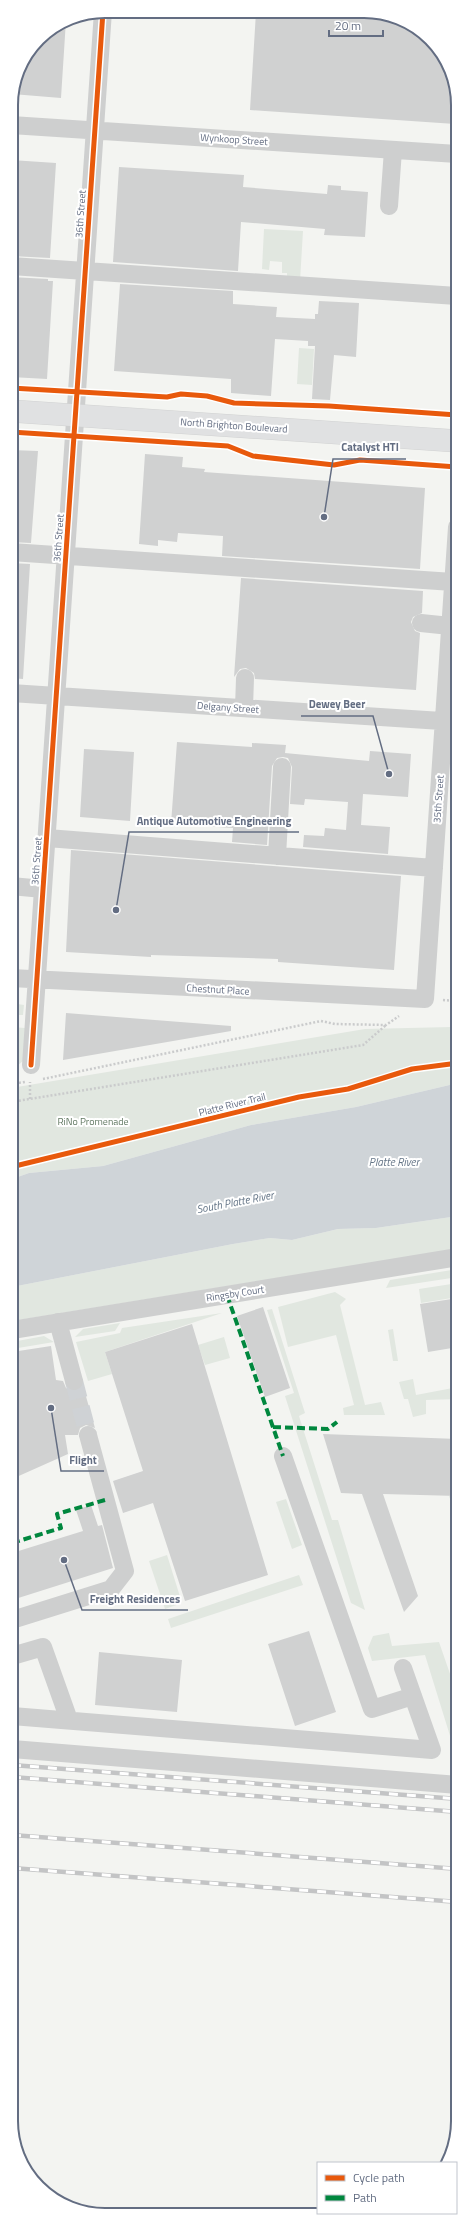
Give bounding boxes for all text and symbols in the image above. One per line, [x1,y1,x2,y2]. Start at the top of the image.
scale bar [329,12,383,38]
text: 20 m [335,16,361,35]
street label: Wynkoop Street [200,130,269,149]
street label: 36th Street [71,189,90,239]
street label: North Brighton Boulevard [180,414,288,437]
callout: Catalyst HTI [333,436,406,459]
text: Catalyst HTI [341,439,399,455]
street label: 36th Street [49,513,68,563]
callout: Dewey Beer [301,693,373,716]
text: Dewey Beer [309,696,365,712]
street label: Delgany Street [196,698,260,717]
street label: 35th Street [429,774,448,824]
callout: Antique Automotive Engineering [129,809,299,832]
text: Antique Automotive Engineering [137,813,291,829]
street label: 36th Street [27,836,46,886]
street label: Chestnut Place [186,980,250,999]
street label: Platte River Trail [197,1089,267,1120]
park label: RiNo Promenade [57,1114,129,1129]
water label: Platte River [369,1154,421,1170]
water label: South Platte River [195,1186,276,1217]
street label: Ringsby Court [205,1281,266,1305]
callout: Flight [61,1448,104,1471]
text: Flight [69,1452,97,1468]
callout: Freight Residences [82,1587,188,1610]
text: Freight Residences [90,1591,180,1607]
legend [317,2162,457,2214]
text: Cycle path [353,2168,405,2187]
text: Path [353,2188,377,2207]

